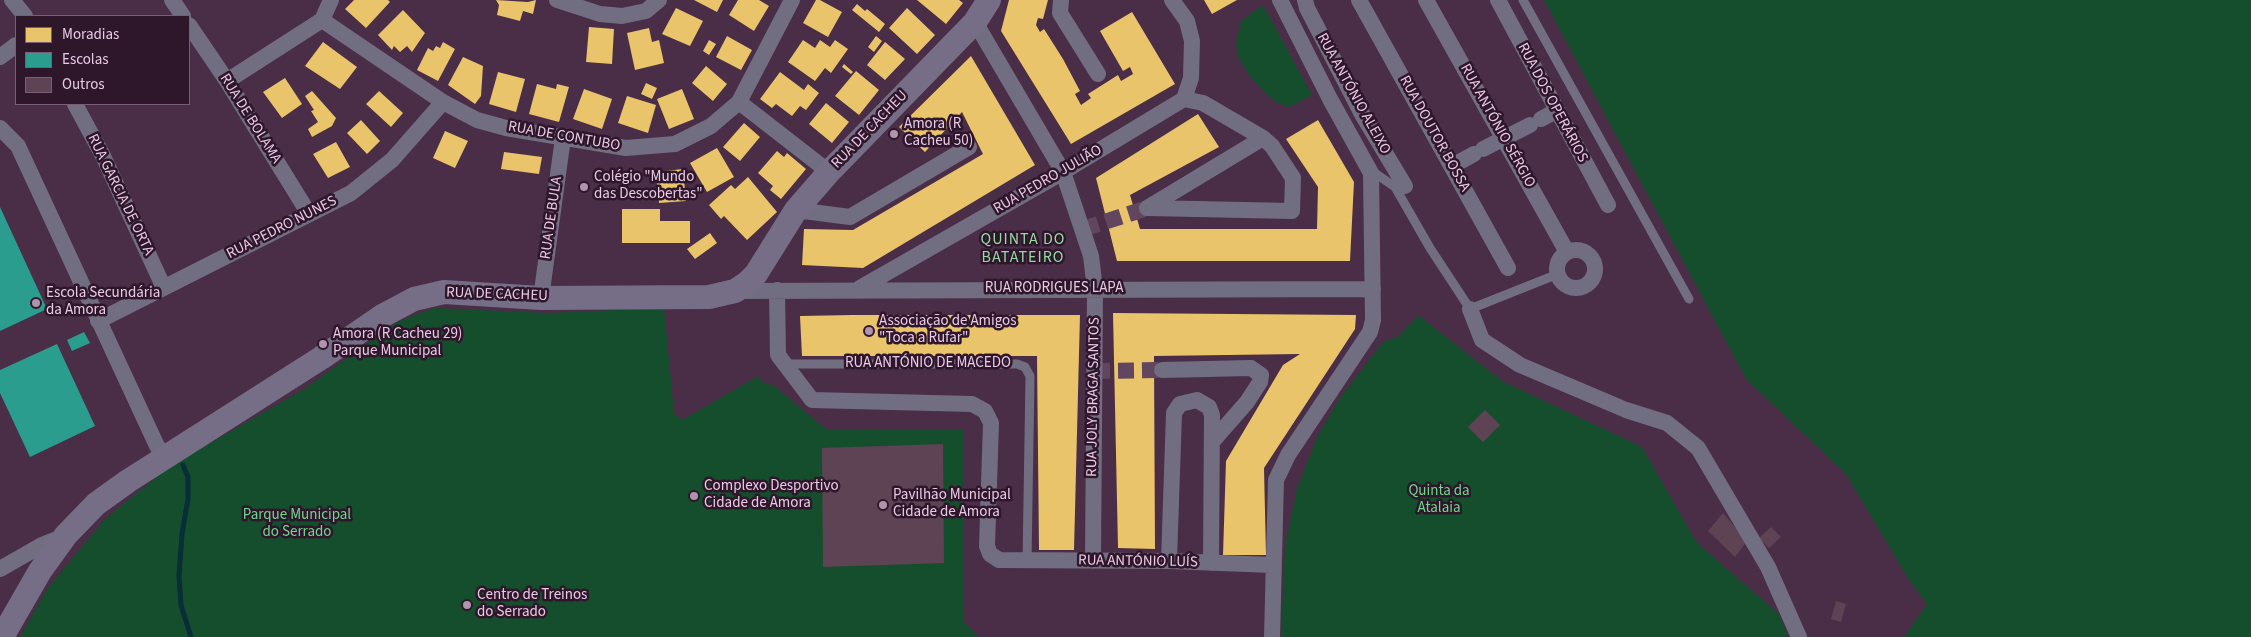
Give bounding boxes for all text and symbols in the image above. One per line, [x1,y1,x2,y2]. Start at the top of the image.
legend [15,15,190,105]
text: Moradias [62,24,119,45]
street label: RUA ANTÓNIO ALEIXO [1312,30,1394,158]
street label: RUA DOS OPERÁRIOS [1513,40,1591,166]
text: Escolas [62,49,109,70]
street label: RUA ANTÓNIO SÉRGIO [1455,61,1539,191]
street label: RUA DE BOLAMA [215,71,285,167]
street label: RUA DOUTOR BOSSA [1395,73,1473,195]
text: Outros [62,74,105,95]
street label: RUA DE CACHEU [828,87,912,173]
place label: Amora (R Cacheu 50) [904,116,973,151]
street label: RUA DE CONTUBO [507,118,621,156]
marker: Amora (R Cacheu 50) [888,128,900,140]
street label: RUA GARCIA DE ORTA [83,131,157,259]
street label: RUA PEDRO JULIÃO [991,142,1105,218]
place label: Colégio "Mundo das Descobertas" [594,169,703,204]
street label: RUA DE BULA [537,176,567,260]
marker: Colégio "Mundo das Descobertas" [578,181,590,193]
street label: RUA PEDRO NUNES [224,192,340,264]
district label: QUINTA DO BATATEIRO [979,230,1067,268]
street label: RUA RODRIGUES LAPA [985,280,1123,298]
street label: RUA DE CACHEU [446,284,548,306]
place label: Escola Secundária da Amora [46,285,160,320]
marker: Escola Secundária da Amora [30,297,42,309]
place label: Associação de Amigos "Toca a Rufar" [879,313,1016,348]
street label: RUA JOLY BRAGA SANTOS [1084,317,1104,477]
marker: Associação de Amigos "Toca a Rufar" [863,325,875,337]
place label: Amora (R Cacheu 29) Parque Municipal [333,326,462,361]
marker: Amora (R Cacheu 29) Parque Municipal [317,338,329,350]
street label: RUA ANTÓNIO DE MACEDO [845,355,1011,373]
place label: Complexo Desportivo Cidade de Amora [704,478,839,513]
park label: Quinta da Atalaia [1408,483,1470,518]
place label: Pavilhão Municipal Cidade de Amora [893,487,1011,522]
marker: Complexo Desportivo Cidade de Amora [688,490,700,502]
marker: Pavilhão Municipal Cidade de Amora [877,499,889,511]
park label: Parque Municipal do Serrado [243,507,351,542]
street label: RUA ANTÓNIO LUÍS [1078,552,1198,572]
place label: Centro de Treinos do Serrado [477,587,587,622]
marker: Centro de Treinos do Serrado [461,599,473,611]

